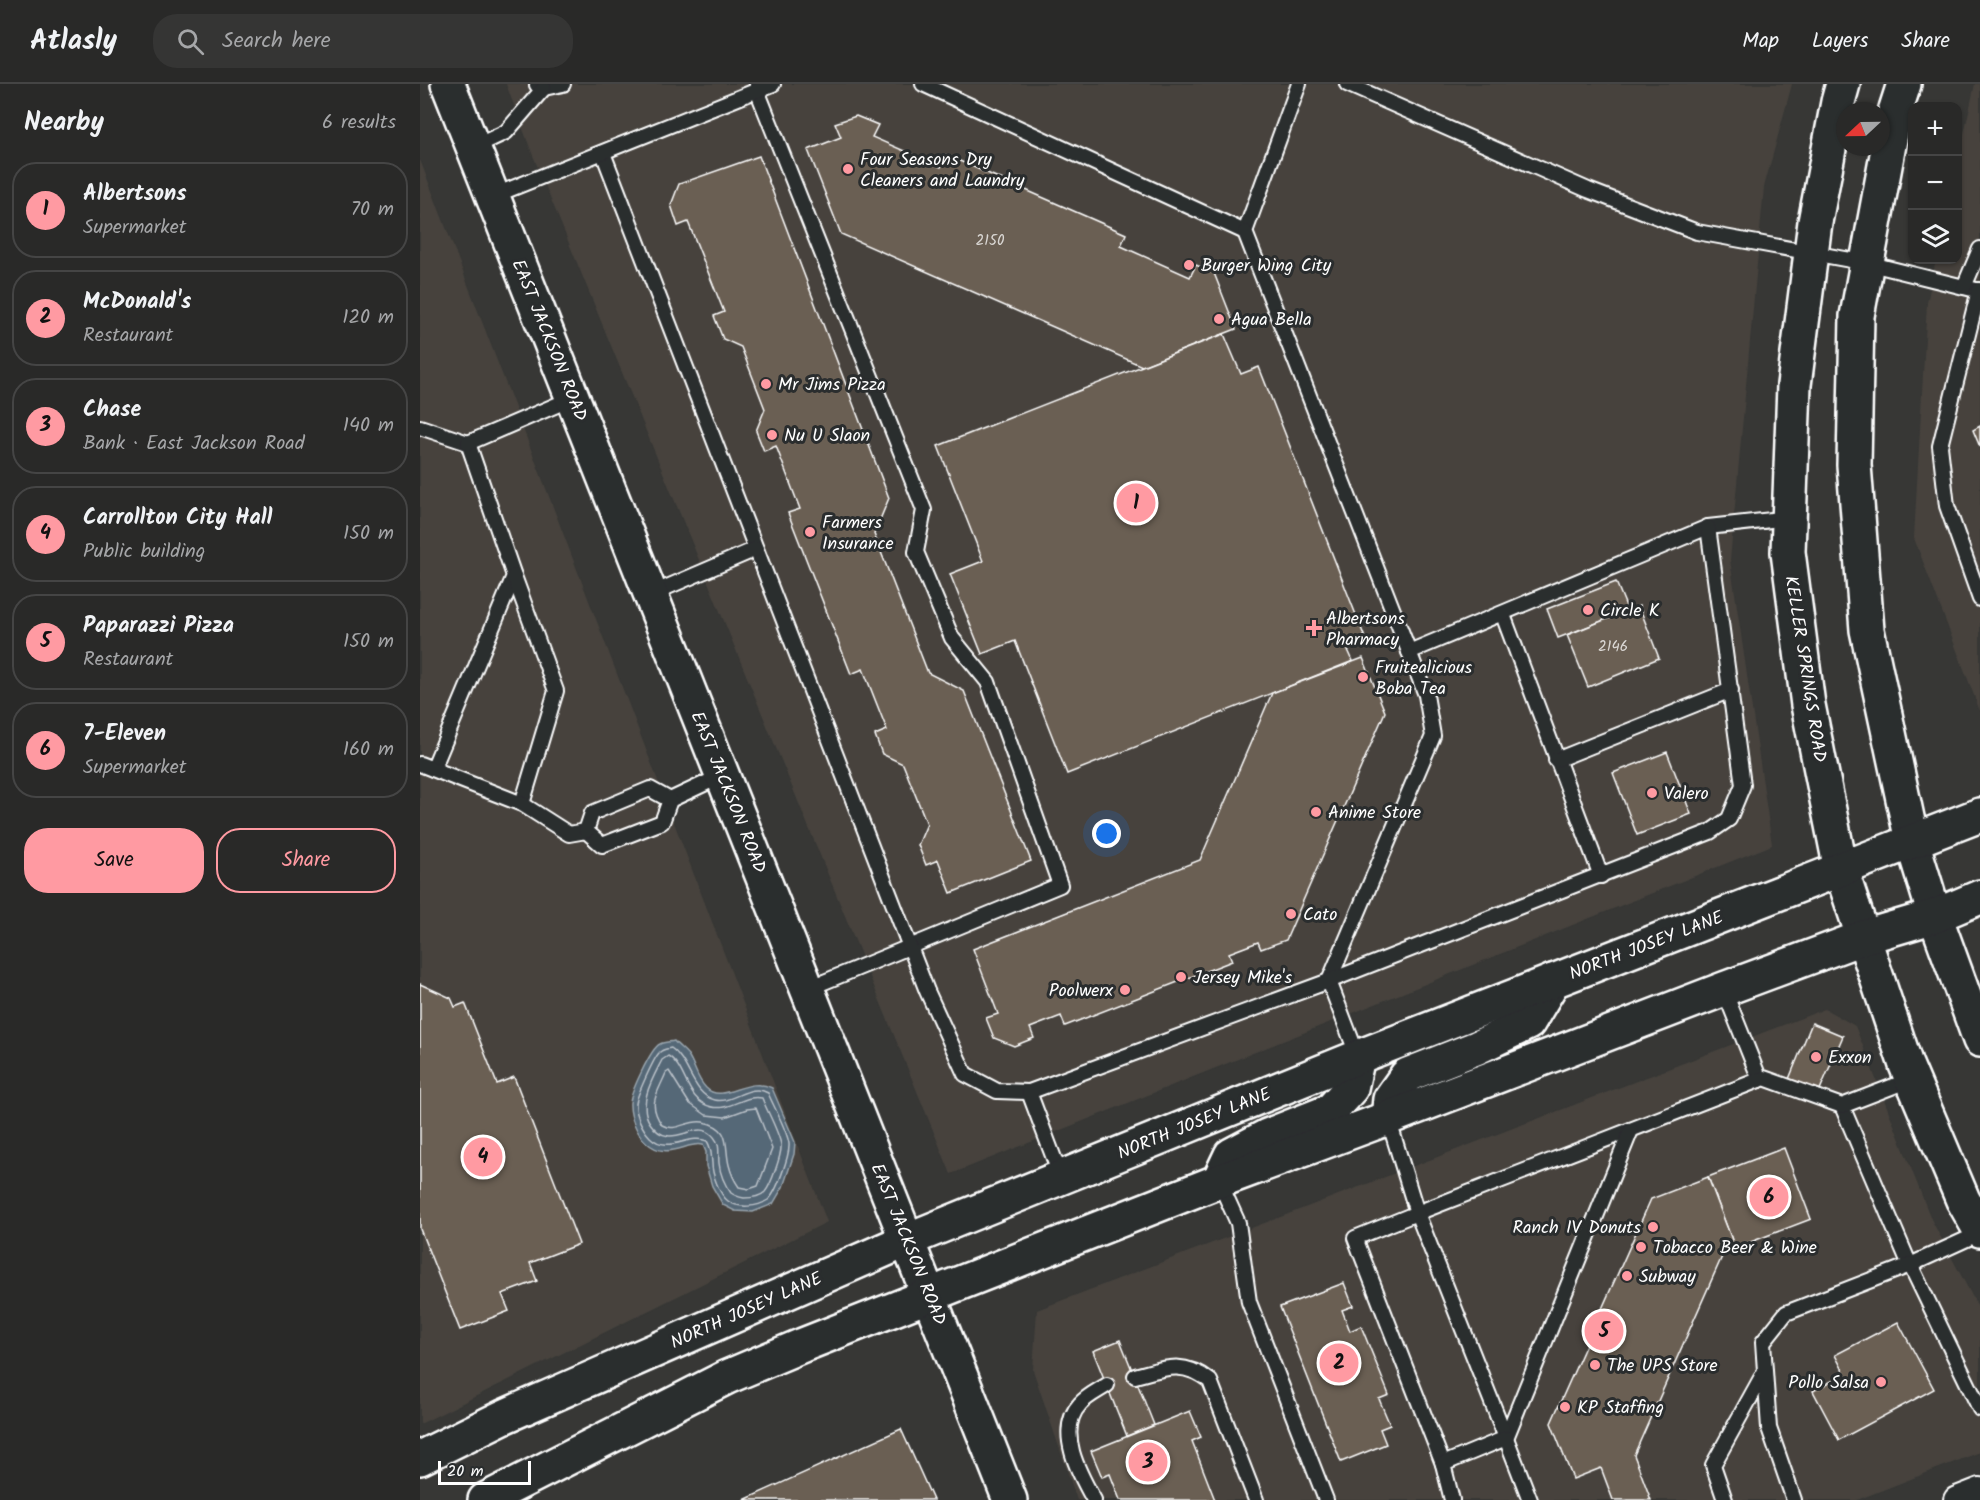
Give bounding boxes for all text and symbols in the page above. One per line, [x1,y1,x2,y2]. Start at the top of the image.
search box [153,14,573,68]
text: Atlasly [30,19,117,64]
text: Search here [222,24,331,59]
icon: search [174,25,207,58]
text: Map [1742,25,1779,58]
text: Layers [1812,25,1868,58]
text: Share [1901,25,1950,58]
text: Nearby [24,102,104,144]
north arrow [1836,102,1890,156]
map controls [1908,102,1962,264]
button: + [1908,102,1962,156]
text: 6 results [322,107,396,139]
place label: Four Seasons Dry Cleaners and Laundry [860,146,1025,196]
button: − [1908,156,1962,210]
marker: Four Seasons Dry Cleaners and Laundry [841,162,855,176]
text: Albertsons [83,177,187,212]
text: 1 [42,194,49,226]
text: 70 m [351,194,394,226]
button: layers [1908,210,1962,264]
text: Supermarket [83,212,186,244]
house number: 2150 [976,229,1005,253]
place label: Burger Wing City [1201,252,1332,281]
street label: EAST JACKSON ROAD [503,255,595,426]
marker: Burger Wing City [1182,258,1196,272]
text: McDonald's [83,285,191,320]
text: 2 [40,302,51,334]
text: 120 m [342,302,394,334]
place label: Agua Bella [1231,306,1312,335]
marker: Agua Bella [1212,312,1226,326]
text: Restaurant [83,320,173,352]
place label: Mr Jims Pizza [778,371,886,400]
marker: Mr Jims Pizza [759,377,773,391]
text: Chase [83,393,141,428]
text: 3 [40,410,51,442]
text: 140 m [343,410,394,442]
place label: Nu U Slaon [784,422,870,451]
text: Bank · East Jackson Road [83,428,305,460]
marker: Nu U Slaon [765,428,779,442]
pin: 1 [1116,480,1156,526]
text: Carrollton City Hall [83,501,272,536]
place label: Farmers Insurance [822,509,894,559]
text: 4 [40,518,51,550]
text: 150 m [343,518,394,550]
marker: Farmers Insurance [803,525,817,539]
text: Public building [83,536,205,568]
street label: KELLER SPRINGS ROAD [1775,574,1834,765]
place label: Circle K [1600,597,1660,626]
marker: Circle K [1581,603,1595,617]
place label: Albertsons Pharmacy [1326,605,1405,655]
text: Paparazzi Pizza [83,609,234,644]
marker: Albertsons Pharmacy [1307,621,1321,635]
text: 5 [40,626,51,658]
text: 150 m [343,626,394,658]
house number: 2146 [1598,635,1628,659]
text: Restaurant [83,644,173,676]
place label: Fruitealicious Boba Tea [1375,654,1473,704]
marker: Fruitealicious Boba Tea [1356,670,1370,684]
street label: EAST JACKSON ROAD [682,707,774,878]
text: 7-Eleven [83,717,166,752]
text: 6 [40,734,51,766]
text: 160 m [343,734,394,766]
text: Supermarket [83,752,186,784]
place label: Valero [1664,780,1709,809]
marker: Valero [1645,786,1659,800]
place label: Anime Store [1328,799,1421,828]
marker: Anime Store [1309,805,1323,819]
your location [1092,819,1121,848]
button: Save [24,828,204,893]
button: Share [216,828,396,893]
place label: Cato [1303,901,1337,930]
street label: NORTH JOSEY LANE [1565,903,1728,989]
marker: Cato [1284,907,1298,921]
place label: Jersey Mike's [1193,964,1293,993]
marker: Jersey Mike's [1174,970,1188,984]
place label: Poolwerx [1049,977,1113,1006]
marker: Poolwerx [1118,983,1132,997]
place label: Exxon [1828,1044,1872,1073]
marker: Exxon [1809,1050,1823,1064]
street label: NORTH JOSEY LANE [1113,1080,1276,1168]
pin: 4 [464,1134,502,1180]
street label: EAST JACKSON ROAD [862,1159,954,1330]
pin: 6 [1750,1174,1788,1220]
place label: Ranch IV Donuts [1513,1214,1641,1243]
marker: Ranch IV Donuts [1646,1220,1660,1234]
place label: Tobacco Beer & Wine [1653,1234,1817,1263]
marker: Tobacco Beer & Wine [1634,1240,1648,1254]
place label: Subway [1639,1263,1696,1292]
street label: NORTH JOSEY LANE [666,1265,827,1358]
marker: Subway [1620,1269,1634,1283]
pin: 5 [1584,1308,1624,1354]
pin: 2 [1320,1340,1358,1386]
place label: The UPS Store [1607,1352,1718,1381]
marker: The UPS Store [1588,1358,1602,1372]
place label: Pollo Salsa [1788,1369,1869,1398]
marker: Pollo Salsa [1874,1375,1888,1389]
place label: KP Staffing [1577,1394,1664,1423]
marker: KP Staffing [1558,1400,1572,1414]
pin: 3 [1128,1440,1168,1484]
scale bar [438,1458,531,1486]
text: 20 m [447,1459,483,1484]

